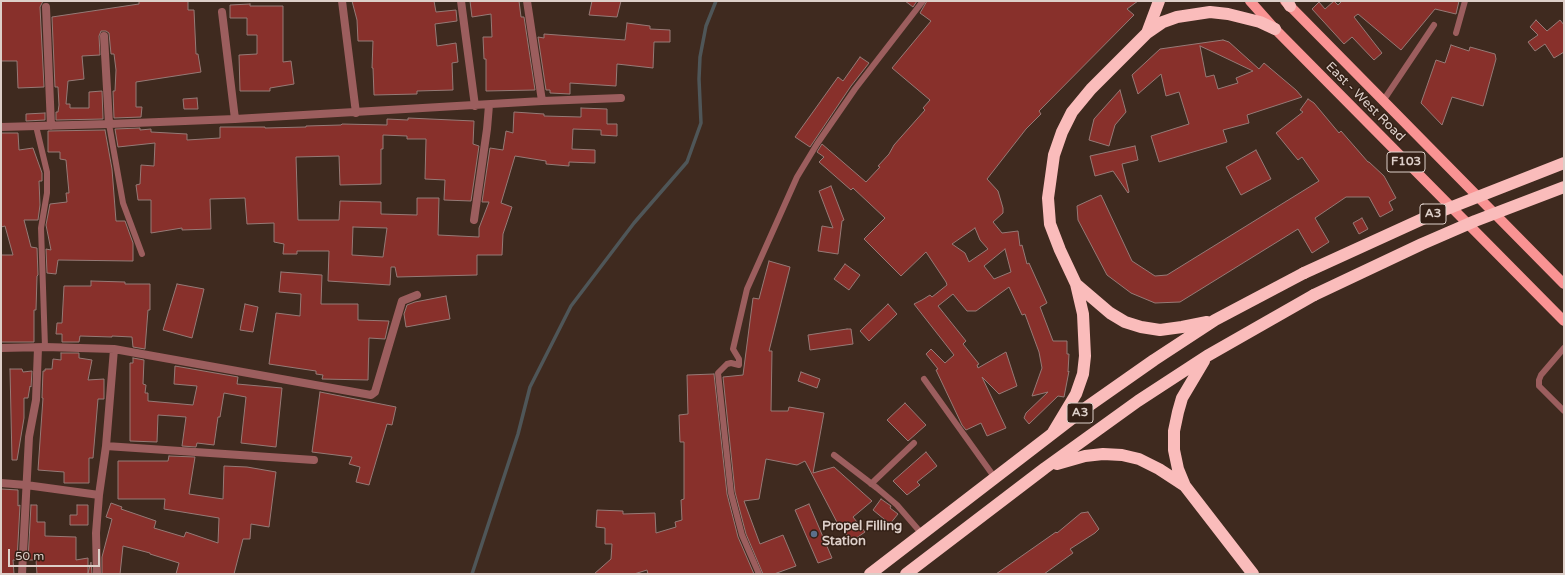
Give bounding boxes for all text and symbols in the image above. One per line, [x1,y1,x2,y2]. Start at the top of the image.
street label: East - West Road [1322,59,1408,145]
road number: F103 [1387,152,1425,172]
road number: A3 [1420,204,1446,224]
road number: A3 [1067,403,1093,423]
place label: Propel Filling Station [822,519,902,550]
marker: Propel Filling Station [809,529,819,539]
scale bar [10,541,102,567]
text: 50 m [15,549,44,563]

